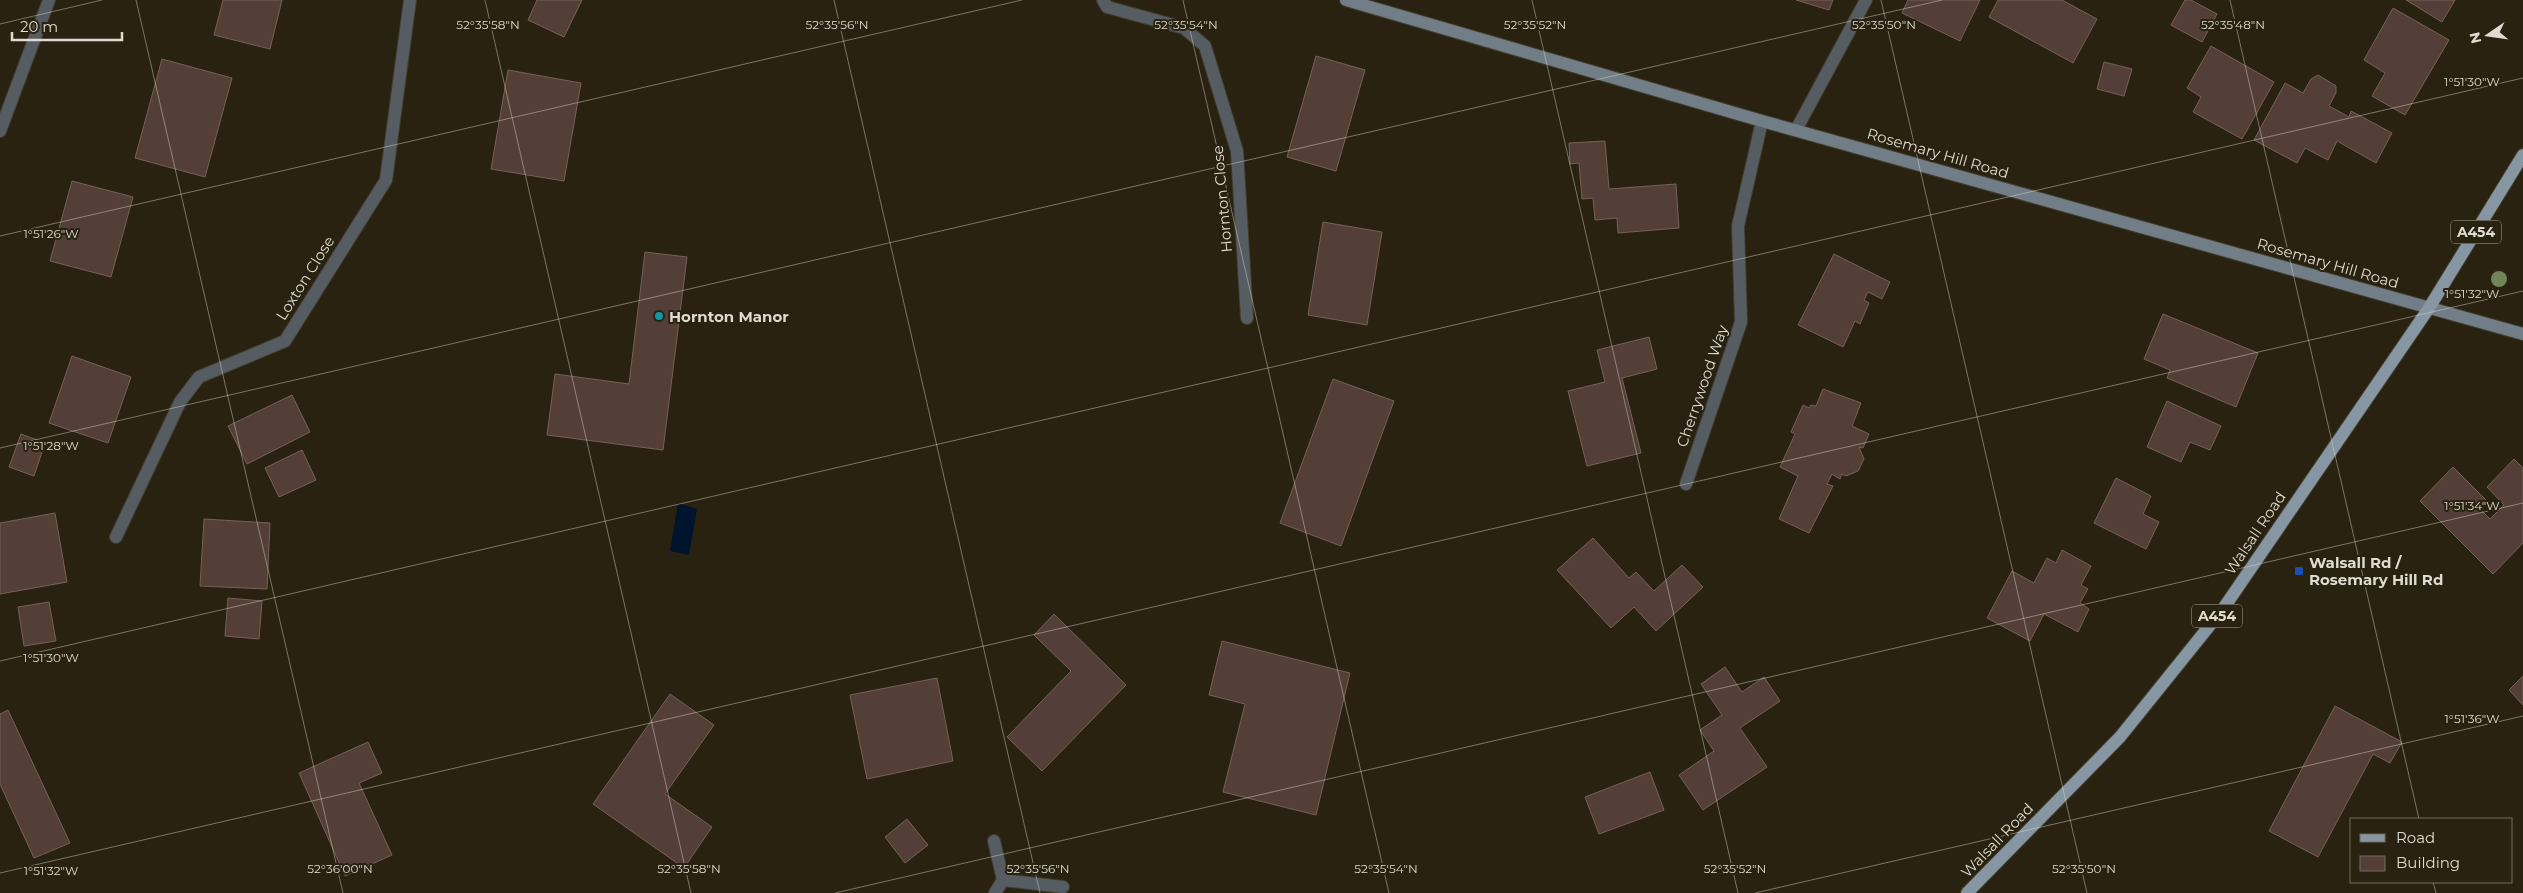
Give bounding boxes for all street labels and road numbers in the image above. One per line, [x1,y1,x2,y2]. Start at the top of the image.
street label: Rosemary Hill Road [1865,124,2011,182]
street label: Hornton Close [1208,145,1236,253]
road number: A454 [2451,220,2501,243]
street label: Loxton Close [272,232,338,324]
street label: Rosemary Hill Road [2255,234,2401,292]
street label: Cherrywood Way [1672,322,1732,450]
street label: Walsall Road [2220,488,2290,578]
road number: A454 [2192,604,2242,628]
street label: Walsall Road [1957,799,2037,881]

